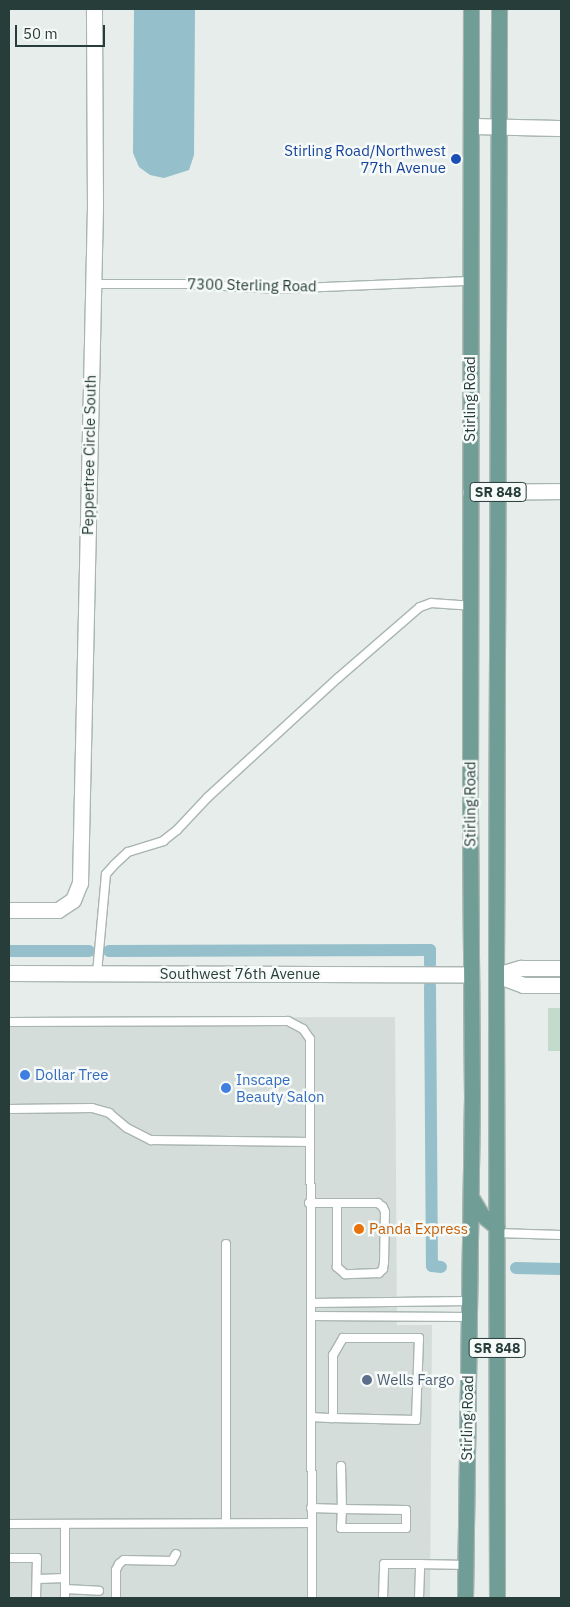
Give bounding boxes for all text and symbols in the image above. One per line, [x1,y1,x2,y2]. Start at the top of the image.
scale bar [18,15,108,47]
text: 50 m [23,24,58,43]
place label: Stirling Road/Northwest 77th Avenue [284,141,446,176]
marker: Stirling Road/Northwest 77th Avenue [450,153,462,165]
street label: 7300 Sterling Road [187,275,317,295]
street label: Stirling Road [461,356,479,442]
street label: Peppertree Circle South [79,375,99,535]
road number: SR 848 [469,481,527,504]
street label: Stirling Road [461,761,479,847]
street label: Southwest 76th Avenue [160,965,320,983]
place label: Dollar Tree [35,1066,108,1084]
marker: Dollar Tree [19,1069,31,1081]
place label: Inscape Beauty Salon [236,1070,325,1105]
marker: Inscape Beauty Salon [220,1082,232,1094]
place label: Panda Express [369,1220,468,1238]
marker: Panda Express [353,1223,365,1235]
road number: SR 848 [468,1336,526,1360]
place label: Wells Fargo [377,1371,454,1389]
marker: Wells Fargo [361,1374,373,1386]
street label: Stirling Road [457,1375,477,1461]

